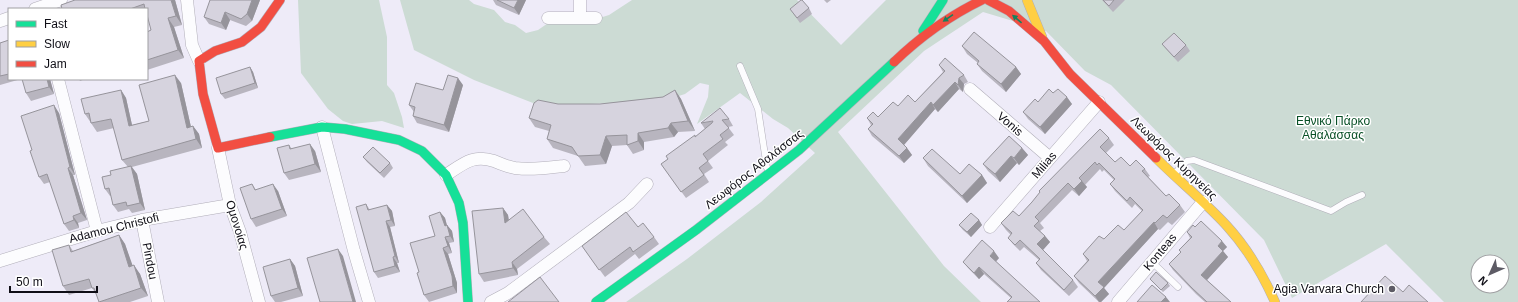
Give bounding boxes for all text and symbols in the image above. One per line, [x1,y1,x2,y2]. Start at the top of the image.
legend [8,8,148,80]
one-way arrow [1012,14,1023,23]
one-way arrow [942,15,954,22]
text: Fast [44,17,68,31]
text: Slow [44,37,70,51]
text: Jam [44,57,67,71]
street label: Vonis [994,109,1026,139]
street label: Λεωφόρος Κυρηνείας [1128,113,1220,203]
park label: Εθνικό Πάρκο Αθαλάσσας [1296,114,1370,142]
street label: Λεωφόρος Αθαλάσσας [702,126,806,212]
street label: Milias [1029,149,1059,181]
street label: Ομονοίας [223,199,251,252]
street label: Adamou Christofi [68,210,160,246]
street label: Konteas [1140,231,1180,273]
street label: Pindou [140,241,160,281]
north arrow [1470,254,1510,294]
scale bar [10,268,97,294]
text: N [1476,274,1490,288]
text: 50 m [16,275,43,289]
place label: Agia Varvara Church [1274,282,1384,296]
marker: Agia Varvara Church [1387,284,1397,294]

